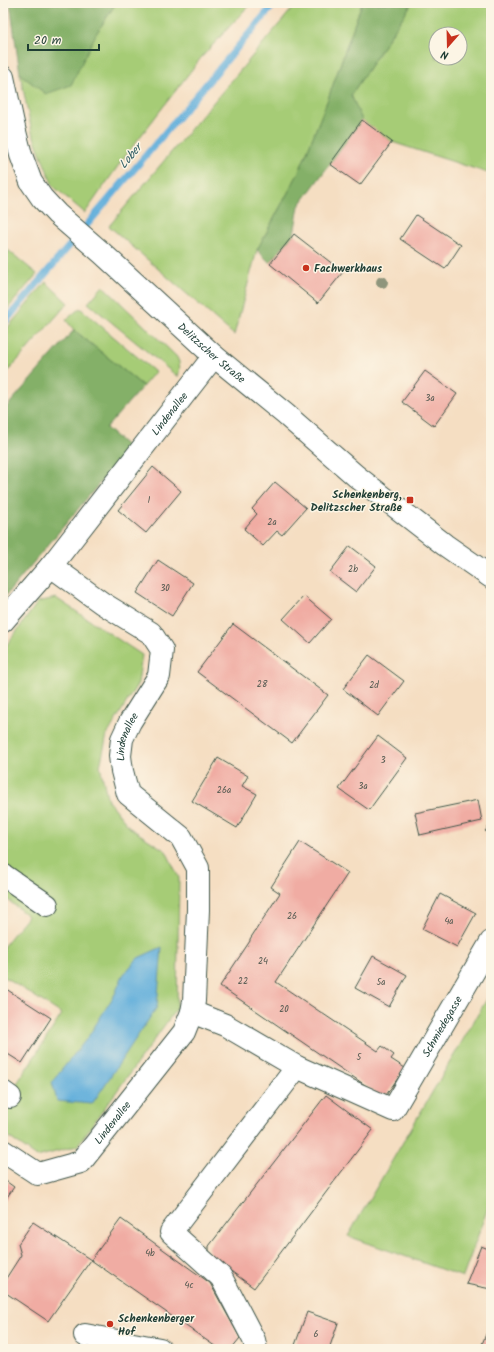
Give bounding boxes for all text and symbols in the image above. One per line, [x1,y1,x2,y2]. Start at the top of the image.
scale bar [28,26,99,52]
north arrow [428,26,468,66]
text: 20 m [34,31,62,50]
text: N [439,45,451,64]
water label: Lober [114,137,148,173]
place label: Fachwerkhaus [314,260,383,278]
marker: Fachwerkhaus [301,263,311,273]
street label: Delitzscher Straße [173,319,249,388]
street label: Lindenallee [147,388,193,440]
house number: 3a [425,391,435,406]
place label: Schenkenberg, Delitzscher Straße [310,486,403,517]
house number: 1 [148,493,151,508]
marker: Schenkenberg, Delitzscher Straße [405,495,415,505]
house number: 2a [267,515,277,530]
house number: 2b [348,562,358,577]
house number: 30 [160,581,170,596]
house number: 28 [257,677,268,692]
house number: 2d [369,678,379,693]
street label: Lindenallee [112,709,144,762]
house number: 3 [380,753,386,768]
house number: 3a [358,779,368,794]
house number: 26a [217,783,231,798]
house number: 26 [287,909,297,924]
house number: 4a [444,914,454,929]
house number: 24 [258,954,268,969]
house number: 22 [238,974,248,989]
house number: 5a [376,975,386,990]
street label: Schmiedegasse [418,993,468,1061]
house number: 20 [279,1002,289,1017]
house number: 5 [357,1050,363,1065]
street label: Lindenallee [90,1097,136,1149]
house number: 4b [145,1246,155,1261]
house number: 4c [185,1278,193,1293]
place label: Schenkenberger Hof [118,1310,195,1341]
marker: Schenkenberger Hof [105,1319,115,1329]
house number: 6 [313,1327,319,1342]

